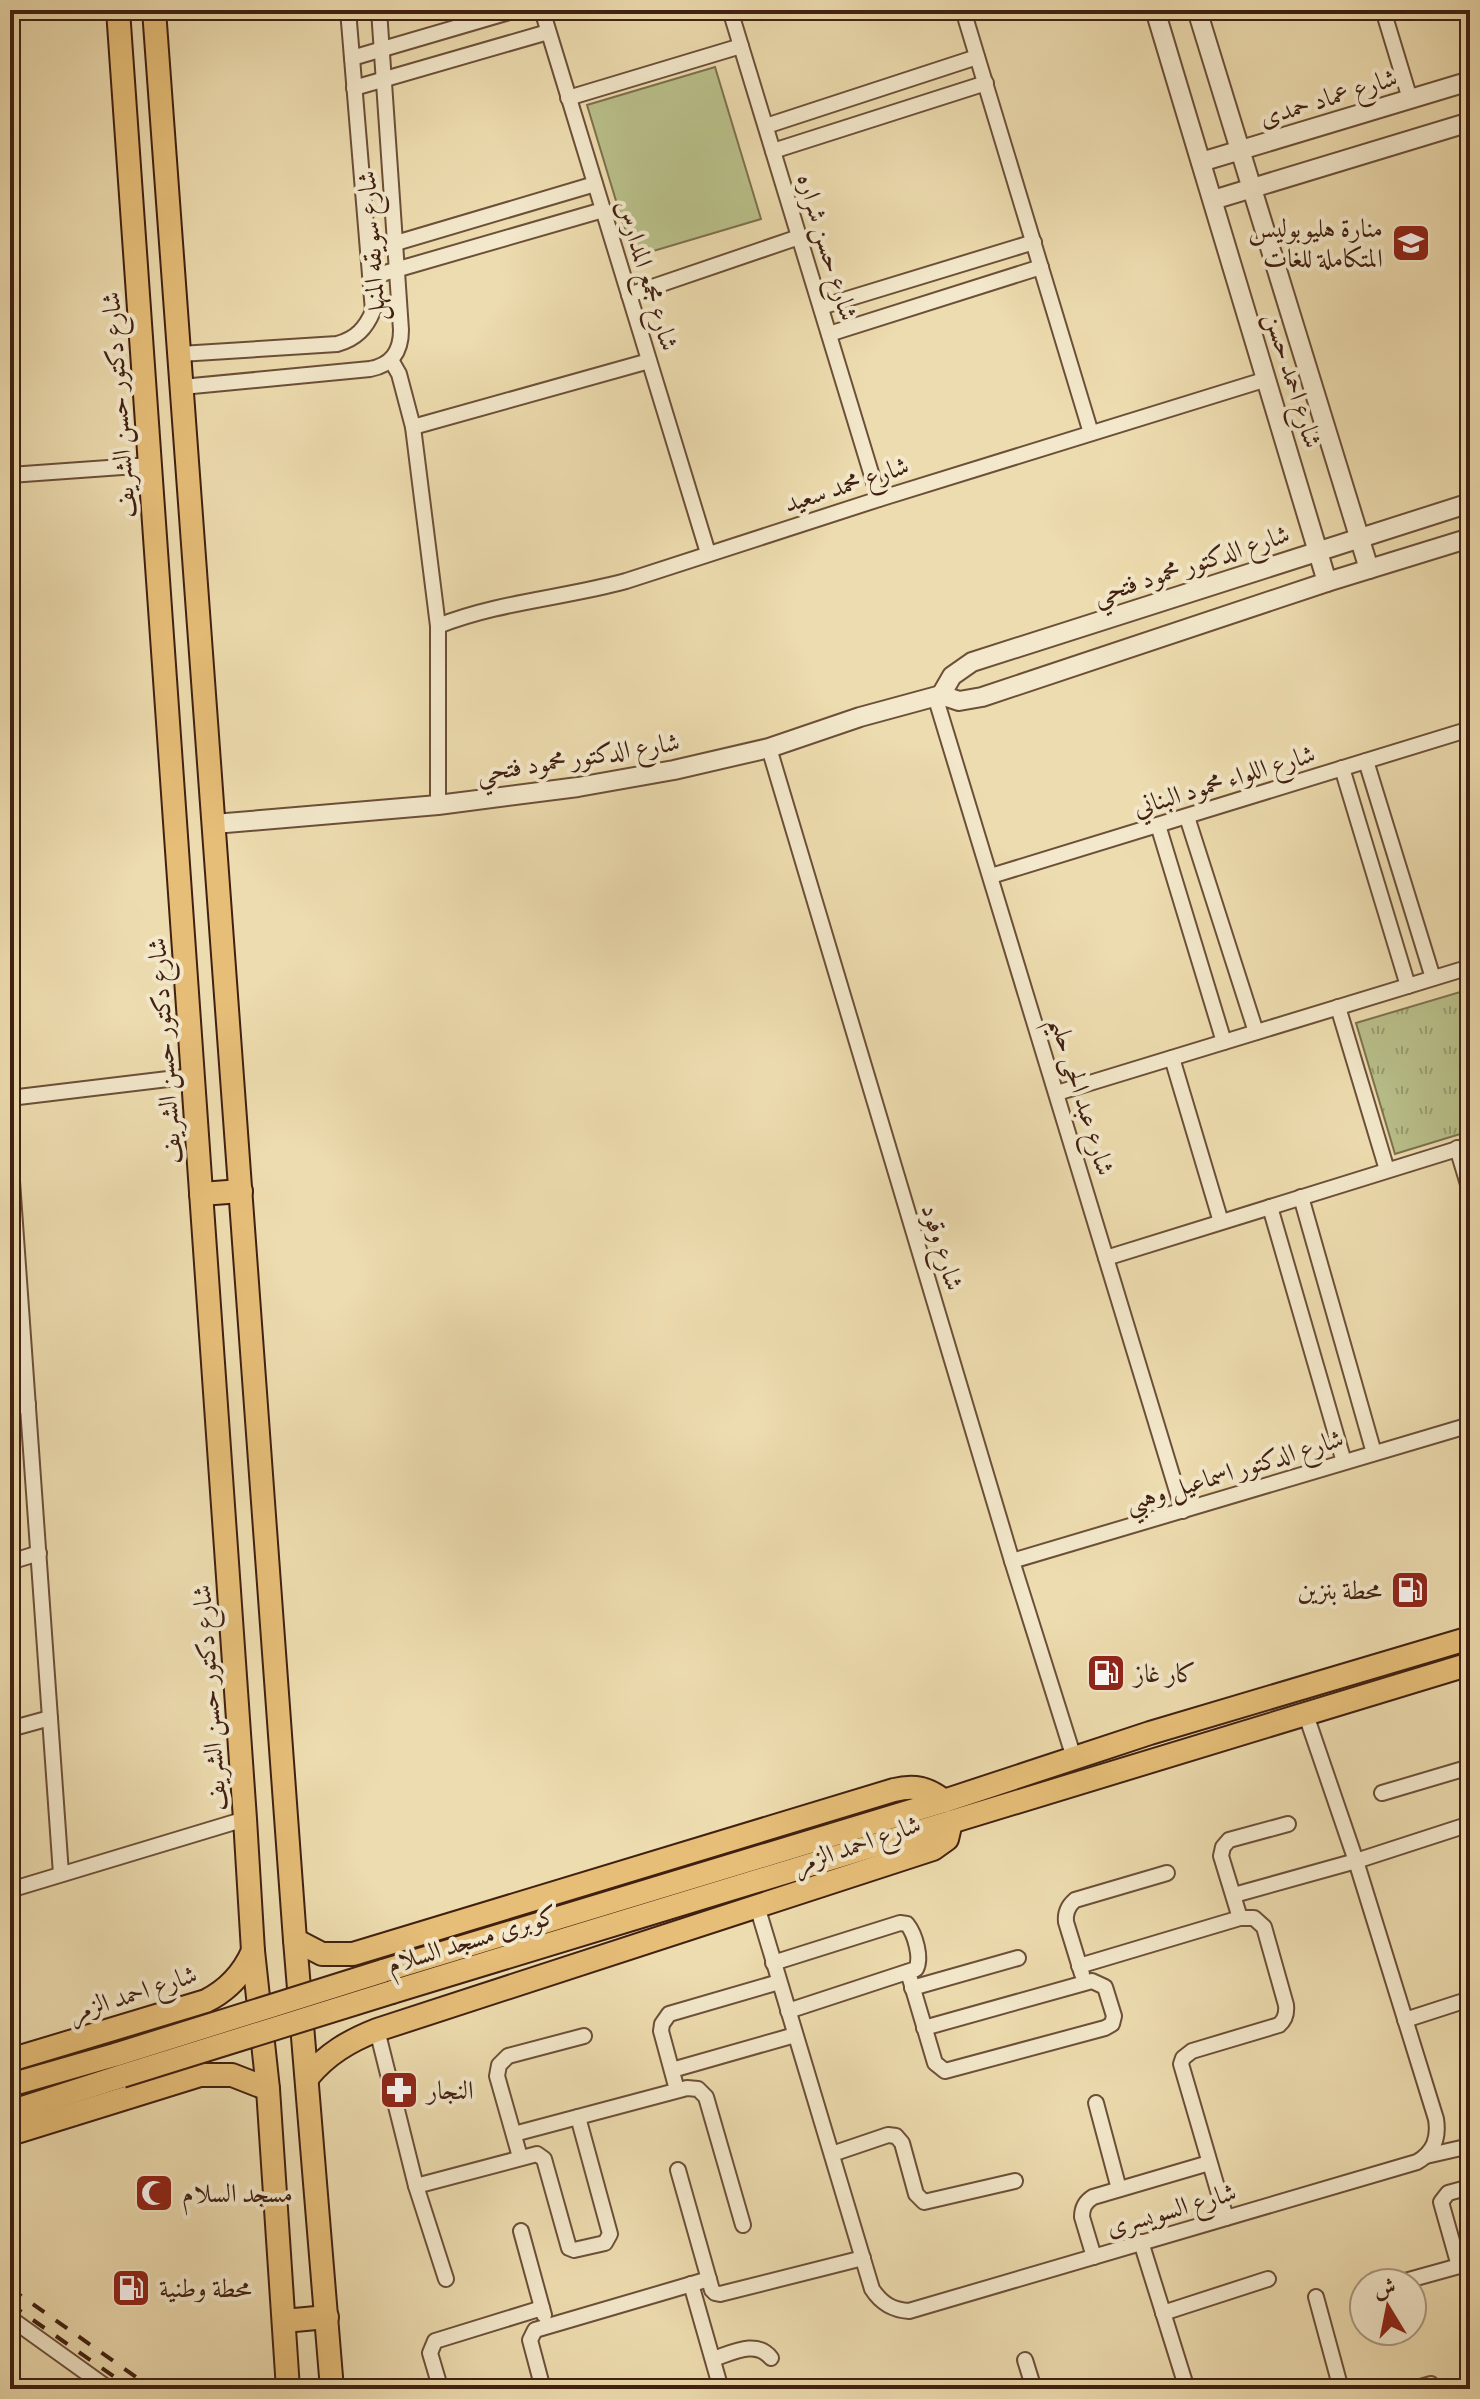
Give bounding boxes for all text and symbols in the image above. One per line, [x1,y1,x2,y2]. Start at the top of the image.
street label: شارع عماد حمدى [1255,60,1403,139]
street label: شارع سويقه المنهل [349,169,398,322]
street label: شارع حسن شراره [785,169,867,326]
street label: شارع مجمع المدارس [602,195,687,357]
place label: منارة هليوبوليس المتكاملة للغات [1248,211,1383,275]
school or university icon: منارة هليوبوليس المتكاملة للغات [1390,222,1432,264]
street label: شارع دكتور حسن الشريف [93,290,148,519]
street label: شارع احمد حسن [1252,308,1331,453]
street label: شارع محمد سعيد [779,448,914,525]
street label: شارع الدكتور محمود فتحي [1088,516,1296,619]
street label: شارع الدكتور محمود فتحي [474,724,683,798]
street label: شارع اللواء محمود البناني [1129,736,1321,829]
street label: شارع دكتور حسن الشريف [139,936,194,1165]
street label: شارع عبد الحى حليم [1034,1012,1123,1182]
street label: شارع وقود [909,1199,972,1296]
street label: شارع الدكتور اسماعيل وهبي [1121,1421,1349,1526]
fuel station icon: محطة بنزين [1389,1569,1431,1611]
place label: محطة بنزين [1297,1573,1382,1607]
street label: شارع دكتور حسن الشريف [184,1583,239,1812]
fuel station icon: كار غاز [1085,1652,1127,1694]
place label: كار غاز [1131,1656,1196,1690]
street label: شارع احمد الزمر [789,1806,927,1886]
street label: كوبرى مسجد السلام [383,1897,563,1987]
street label: شارع احمد الزمر [65,1956,203,2034]
pharmacy icon: النجار [378,2069,420,2111]
place label: النجار [424,2073,474,2107]
mosque icon: مسجد السلام [133,2172,175,2214]
street label: شارع السويسرى [1102,2174,1241,2249]
place label: مسجد السلام [182,2176,293,2216]
fuel station icon: محطة وطنية [110,2267,152,2309]
north arrow [1348,2267,1428,2347]
place label: محطة وطنية [159,2271,252,2305]
text: ش [1371,2272,1398,2304]

